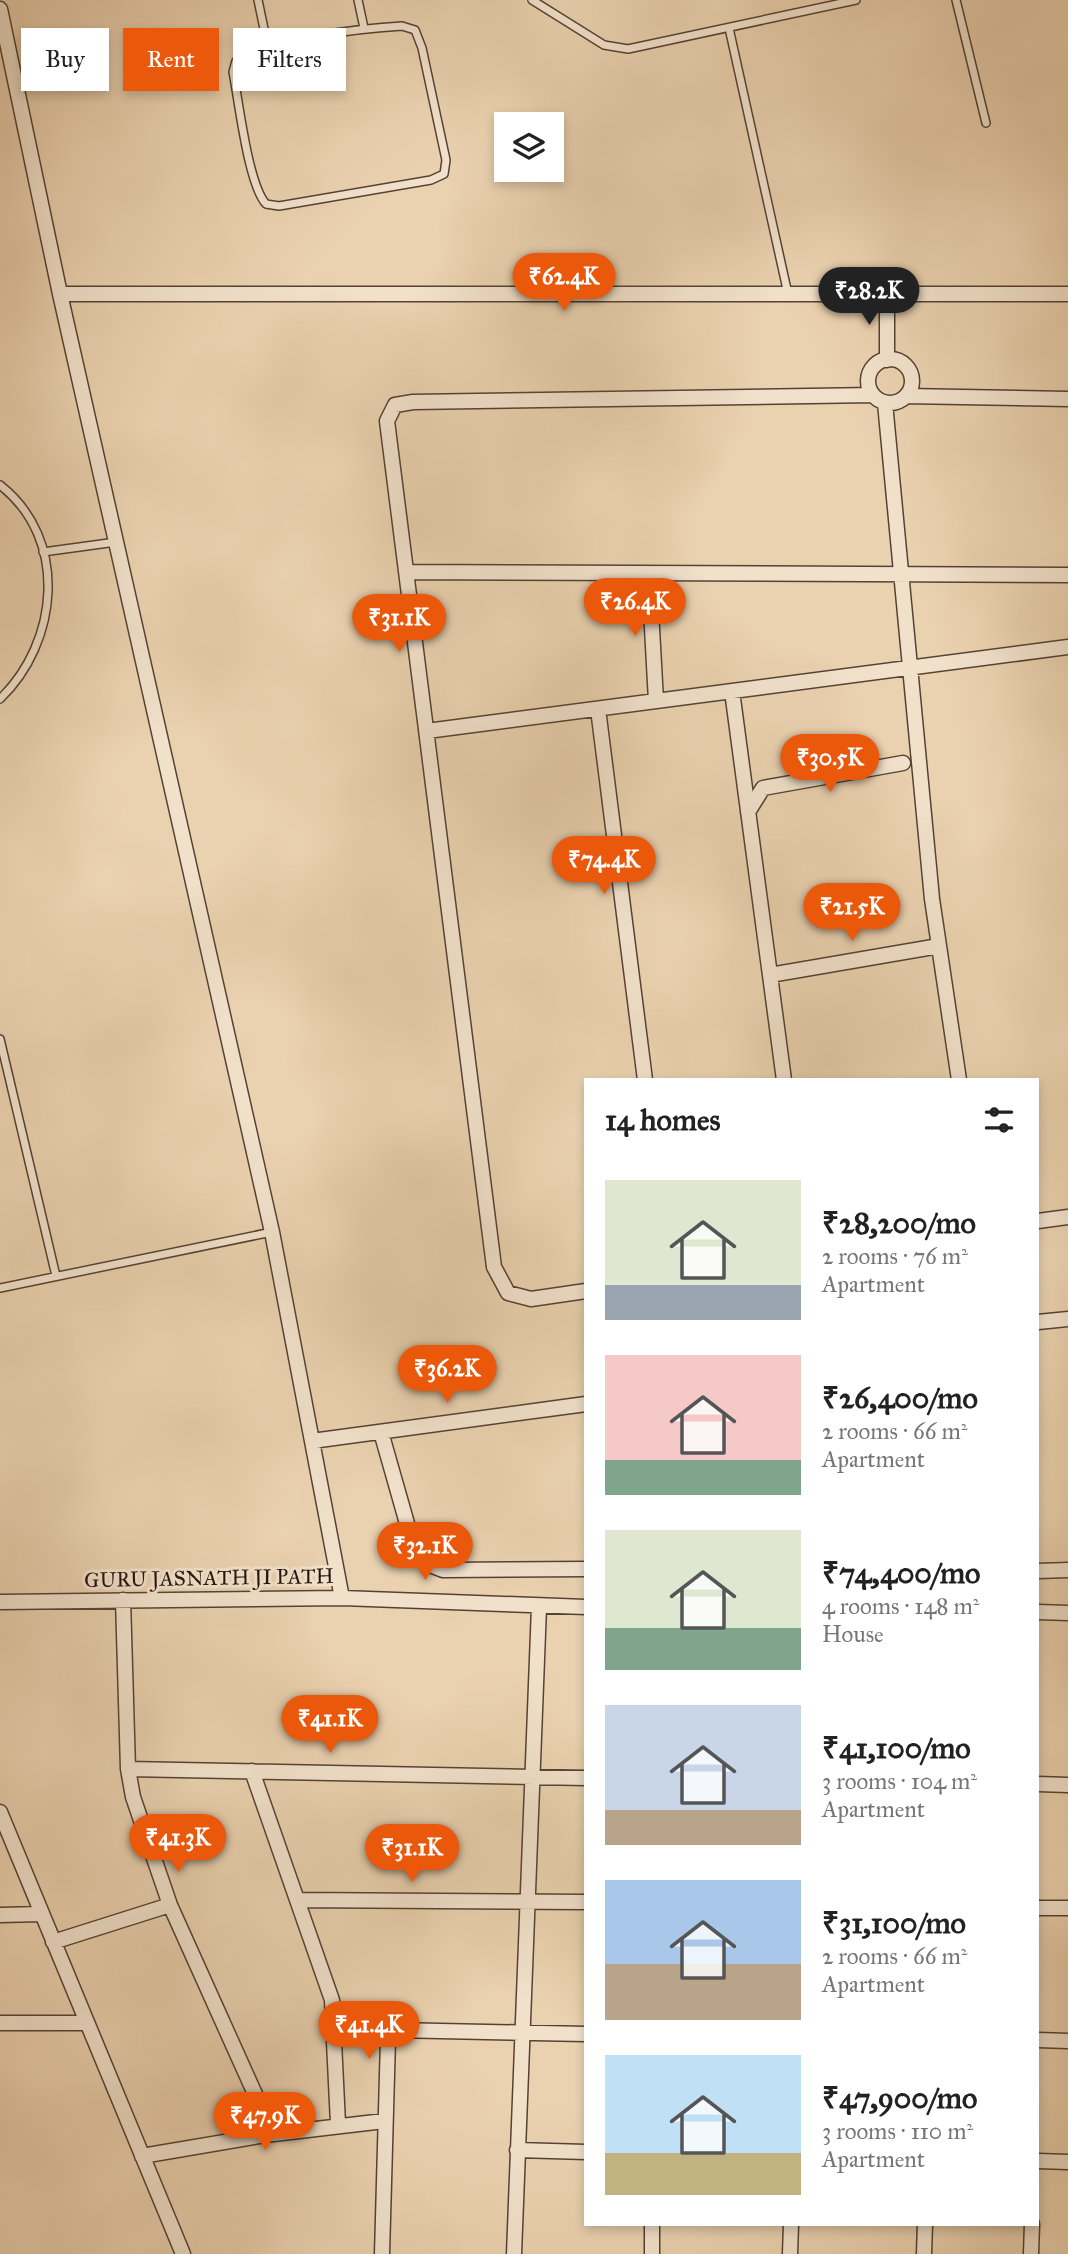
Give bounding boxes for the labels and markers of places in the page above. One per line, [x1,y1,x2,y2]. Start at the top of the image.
pin: ₹62.4K [507,254,621,313]
pin: ₹28.2K [812,268,926,327]
pin: ₹26.4K [578,578,692,638]
pin: ₹31.1K [342,594,456,654]
pin: ₹30.5K [773,734,887,794]
pin: ₹74.4K [547,836,661,896]
pin: ₹21.5K [795,884,909,943]
pin: ₹36.2K [390,1346,504,1405]
pin: ₹32.1K [368,1522,482,1582]
pin: ₹41.1K [273,1696,387,1755]
pin: ₹41.3K [121,1814,235,1874]
pin: ₹31.1K [355,1825,469,1884]
pin: ₹41.4K [312,2002,426,2061]
pin: ₹47.9K [208,2092,322,2152]

